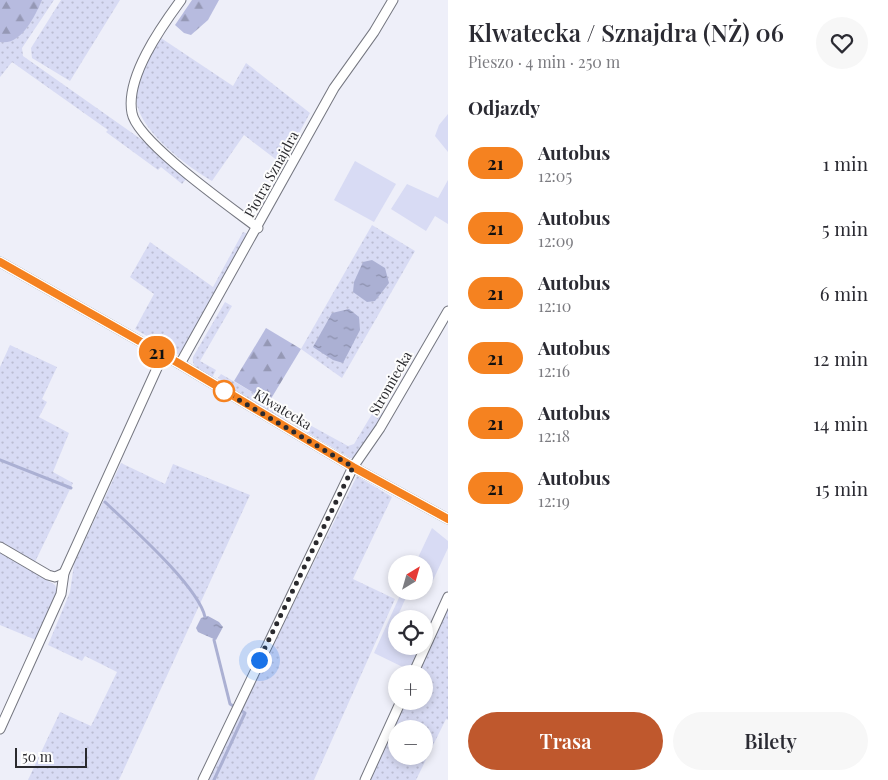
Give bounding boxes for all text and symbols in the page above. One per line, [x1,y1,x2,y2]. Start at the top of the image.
text: Klwatecka / Sznajdra (NŻ) 06 [468,16,784,48]
button: heart [816,17,868,69]
text: Pieszo · 4 min · 250 m [468,51,620,72]
text: Odjazdy [468,94,540,120]
street label: Piotra Sznajdra [239,127,303,221]
text: Autobus [538,139,610,165]
text: 1 min [822,150,868,176]
text: 21 [487,151,504,175]
text: 12:05 [538,165,572,186]
text: Autobus [538,204,610,230]
text: 5 min [822,215,868,241]
text: 21 [487,216,504,240]
text: 12:09 [538,230,574,251]
text: Autobus [538,269,610,295]
text: 6 min [820,280,868,306]
text: 21 [487,281,504,305]
text: 12:10 [538,295,571,316]
text: Autobus [538,334,610,360]
line badge: 21 [134,336,180,368]
text: 21 [149,340,165,364]
text: 12 min [813,345,868,371]
text: 21 [487,346,504,370]
street label: Stromiecka [364,347,416,419]
text: 12:16 [538,360,570,381]
unlabelled marker [213,380,235,402]
street label: Klwatecka [251,384,315,434]
text: Autobus [538,399,610,425]
text: 14 min [813,410,868,436]
text: 21 [487,411,504,435]
text: 12:18 [538,425,570,446]
text: Autobus [538,464,610,490]
text: 15 min [815,475,868,501]
text: 21 [487,476,504,500]
text: 12:19 [538,490,570,511]
north arrow [388,555,432,600]
map controls [388,555,433,765]
button: locate [388,610,433,655]
your location [247,648,272,673]
button: + [388,665,433,710]
button: Trasa [468,712,663,770]
button: Bilety [673,712,868,770]
button: − [388,720,433,765]
scale bar [15,745,88,768]
text: 50 m [22,747,52,766]

